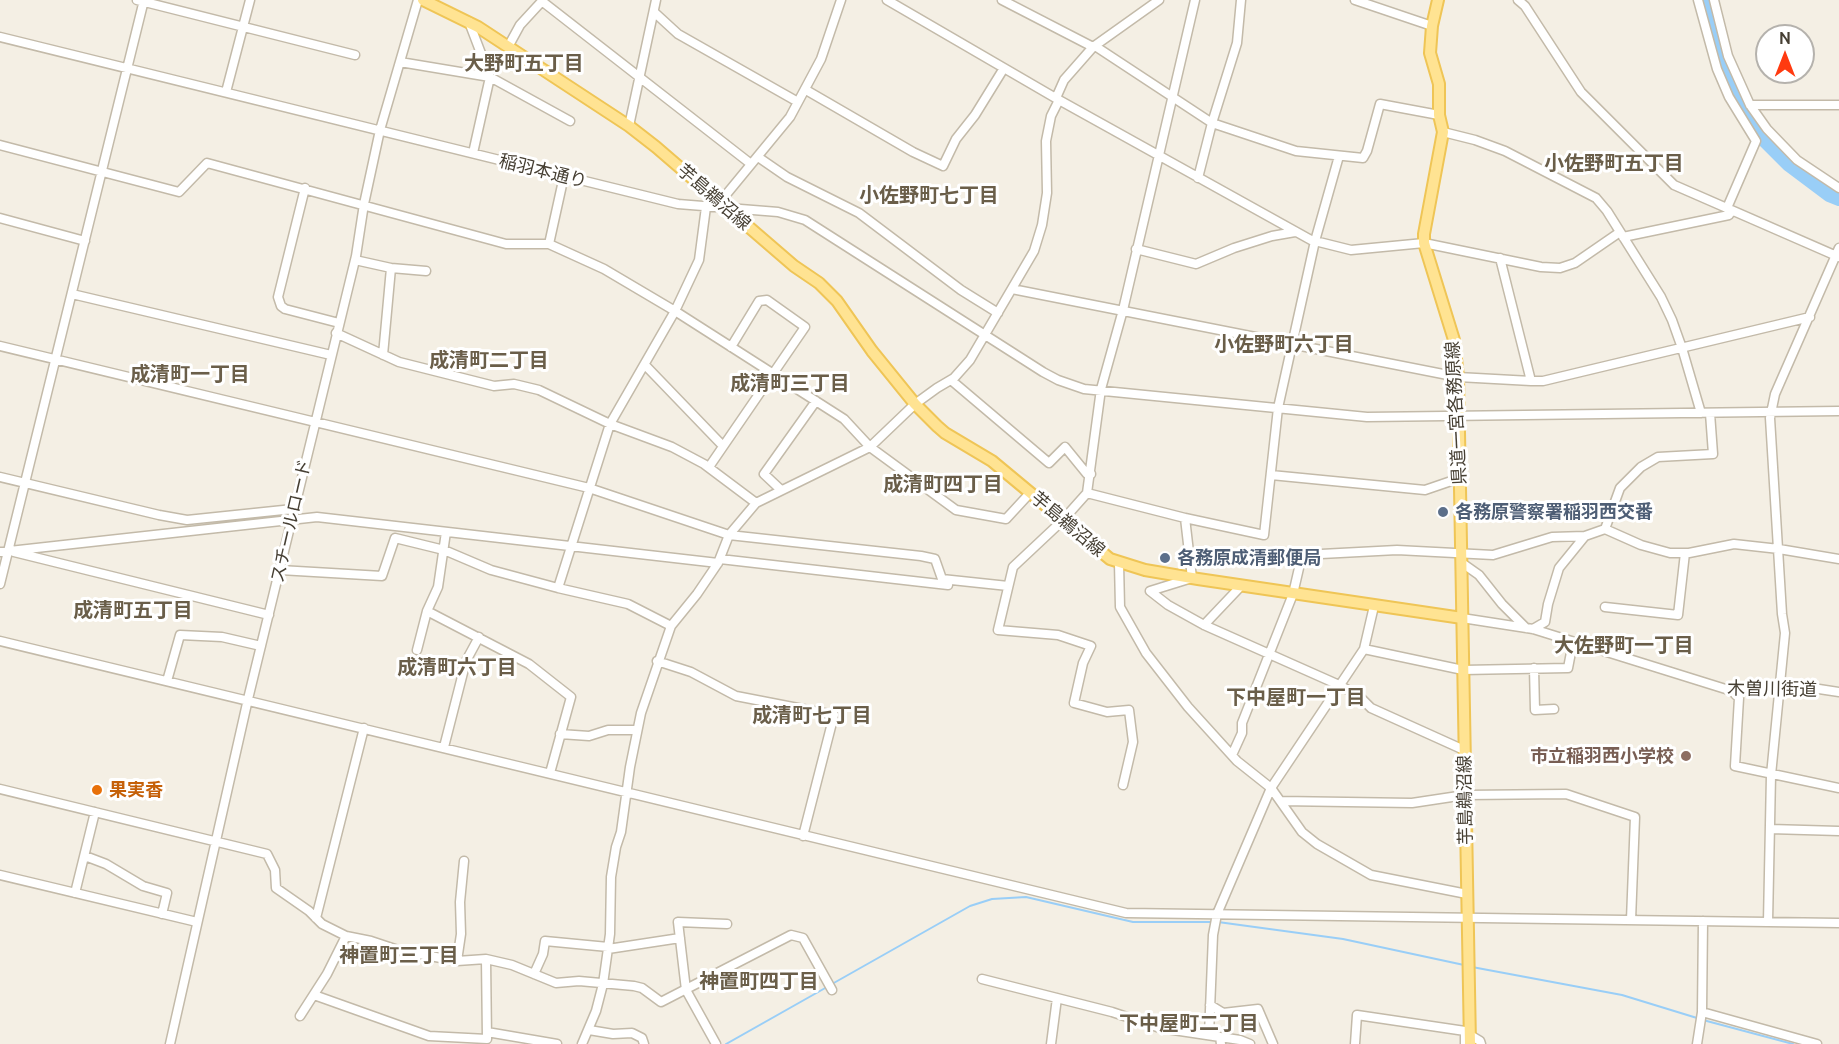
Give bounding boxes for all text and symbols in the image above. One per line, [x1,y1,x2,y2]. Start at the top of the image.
north arrow [1755,24,1815,84]
text: N [1779,29,1791,47]
district label: 大野町五丁目 [464,51,584,75]
street label: 稲羽本通り [497,150,589,192]
district label: 小佐野町五丁目 [1544,151,1684,175]
street label: 芋島鵜沼線 [673,159,755,235]
district label: 小佐野町七丁目 [859,183,999,207]
district label: 小佐野町六丁目 [1214,332,1354,356]
street label: 県道一宮各務原線 [1441,341,1471,485]
district label: 成清町二丁目 [429,348,549,372]
district label: 成清町一丁目 [130,362,250,386]
district label: 成清町三丁目 [730,371,850,395]
street label: スチールロード [266,457,316,585]
district label: 成清町四丁目 [883,472,1003,496]
street label: 芋島鵜沼線 [1027,487,1109,561]
place label: 各務原警察署稲羽西交番 [1455,501,1653,523]
marker: 各務原警察署稲羽西交番 [1436,505,1450,519]
place label: 各務原成清郵便局 [1177,547,1321,569]
marker: 各務原成清郵便局 [1158,551,1172,565]
district label: 成清町五丁目 [73,598,193,622]
district label: 大佐野町一丁目 [1554,633,1694,657]
district label: 成清町六丁目 [397,655,517,679]
street label: 木曽川街道 [1727,677,1817,701]
district label: 下中屋町一丁目 [1226,685,1366,709]
district label: 成清町七丁目 [752,703,872,727]
place label: 市立稲羽西小学校 [1530,745,1674,767]
marker: 市立稲羽西小学校 [1679,749,1693,763]
street label: 芋島鵜沼線 [1453,755,1477,845]
place label: 果実香 [109,779,163,801]
marker: 果実香 [90,783,104,797]
district label: 神置町三丁目 [339,943,459,967]
district label: 神置町四丁目 [699,969,819,993]
district label: 下中屋町二丁目 [1119,1011,1259,1035]

